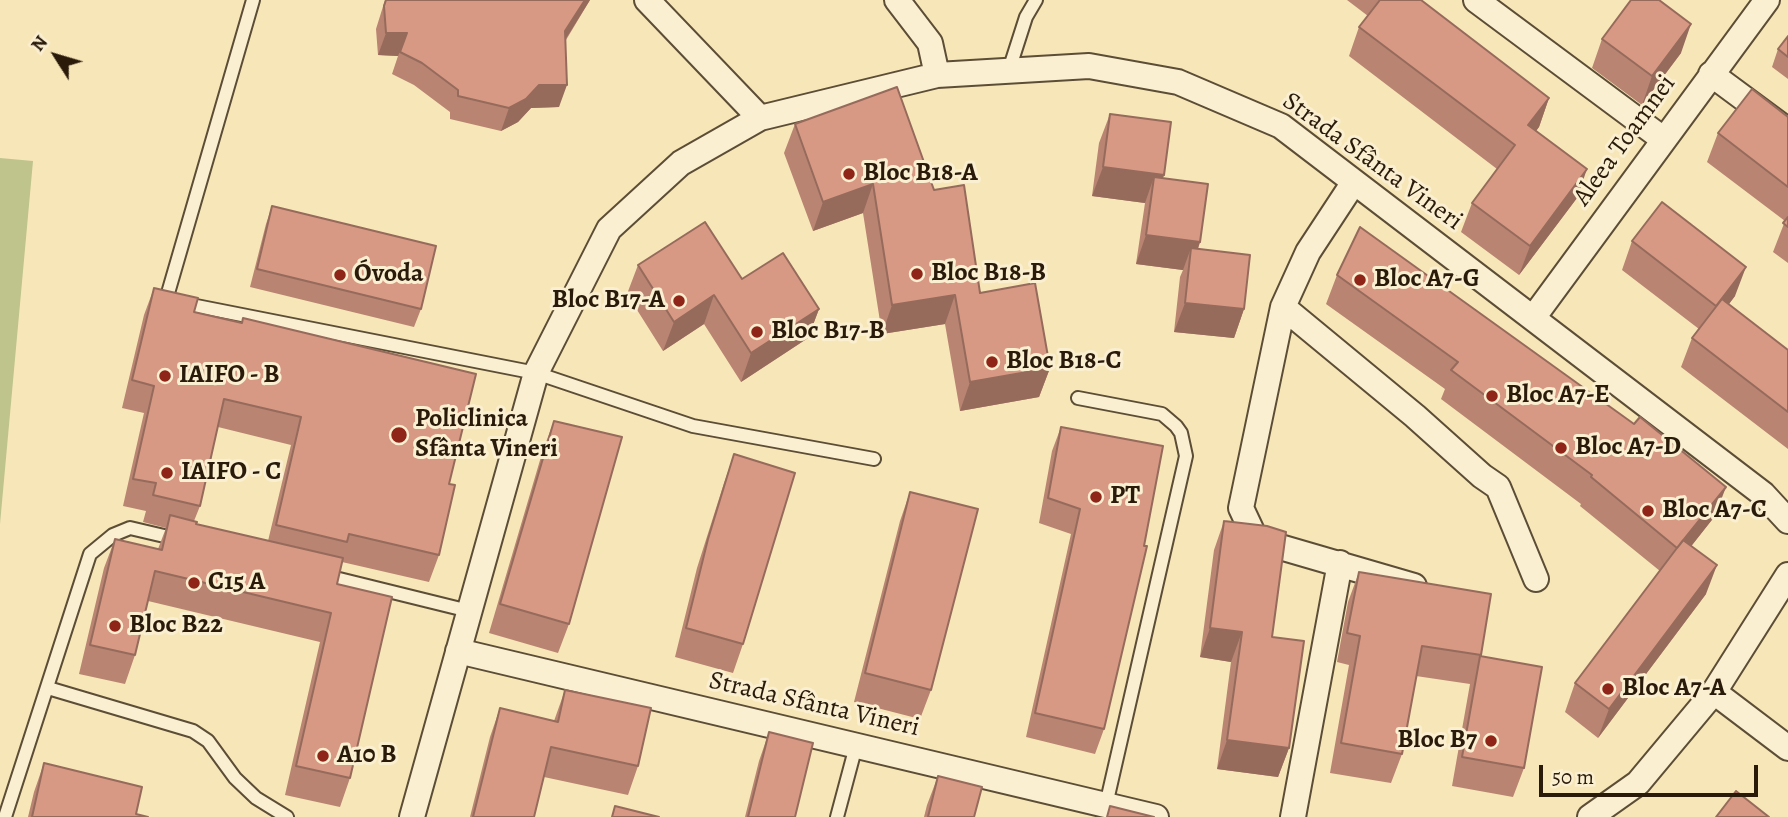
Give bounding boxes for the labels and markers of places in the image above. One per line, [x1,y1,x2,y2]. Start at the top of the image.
place label: Bloc B18-A [863,158,978,190]
marker: Bloc B18-A [841,166,857,182]
place label: Bloc B18-B [931,258,1046,290]
place label: Óvoda [354,259,424,291]
place label: Bloc A7-G [1374,264,1480,296]
marker: Bloc B18-B [909,266,925,282]
marker: Óvoda [332,267,348,283]
marker: Bloc A7-G [1352,272,1368,288]
place label: Bloc B17-A [552,285,665,317]
marker: Bloc B17-A [671,293,687,309]
place label: Bloc B17-B [771,316,885,348]
marker: Bloc B17-B [749,324,765,340]
place label: Bloc B18-C [1006,346,1122,378]
marker: Bloc B18-C [984,354,1000,370]
place label: IAIFO - B [179,360,280,392]
marker: IAIFO - B [157,368,173,384]
place label: Bloc A7-E [1506,380,1610,412]
marker: Bloc A7-E [1484,388,1500,404]
place label: Policlinica Sfânta Vineri [415,404,558,466]
marker: Policlinica Sfânta Vineri [389,425,409,445]
place label: Bloc A7-D [1575,432,1681,464]
marker: Bloc A7-D [1553,440,1569,456]
place label: IAIFO - C [181,457,281,489]
marker: IAIFO - C [159,465,175,481]
place label: PT [1110,481,1140,513]
marker: PT [1088,489,1104,505]
place label: Bloc A7-C [1662,495,1767,527]
marker: Bloc A7-C [1640,503,1656,519]
place label: C15 A [208,567,265,599]
marker: C15 A [186,575,202,591]
place label: Bloc B22 [129,610,223,642]
marker: Bloc B22 [107,618,123,634]
place label: Bloc A7-A [1622,673,1726,705]
marker: Bloc A7-A [1600,681,1616,697]
place label: Bloc B7 [1397,725,1477,757]
marker: Bloc B7 [1483,733,1499,749]
place label: A10 B [337,740,396,772]
marker: A10 B [315,748,331,764]

